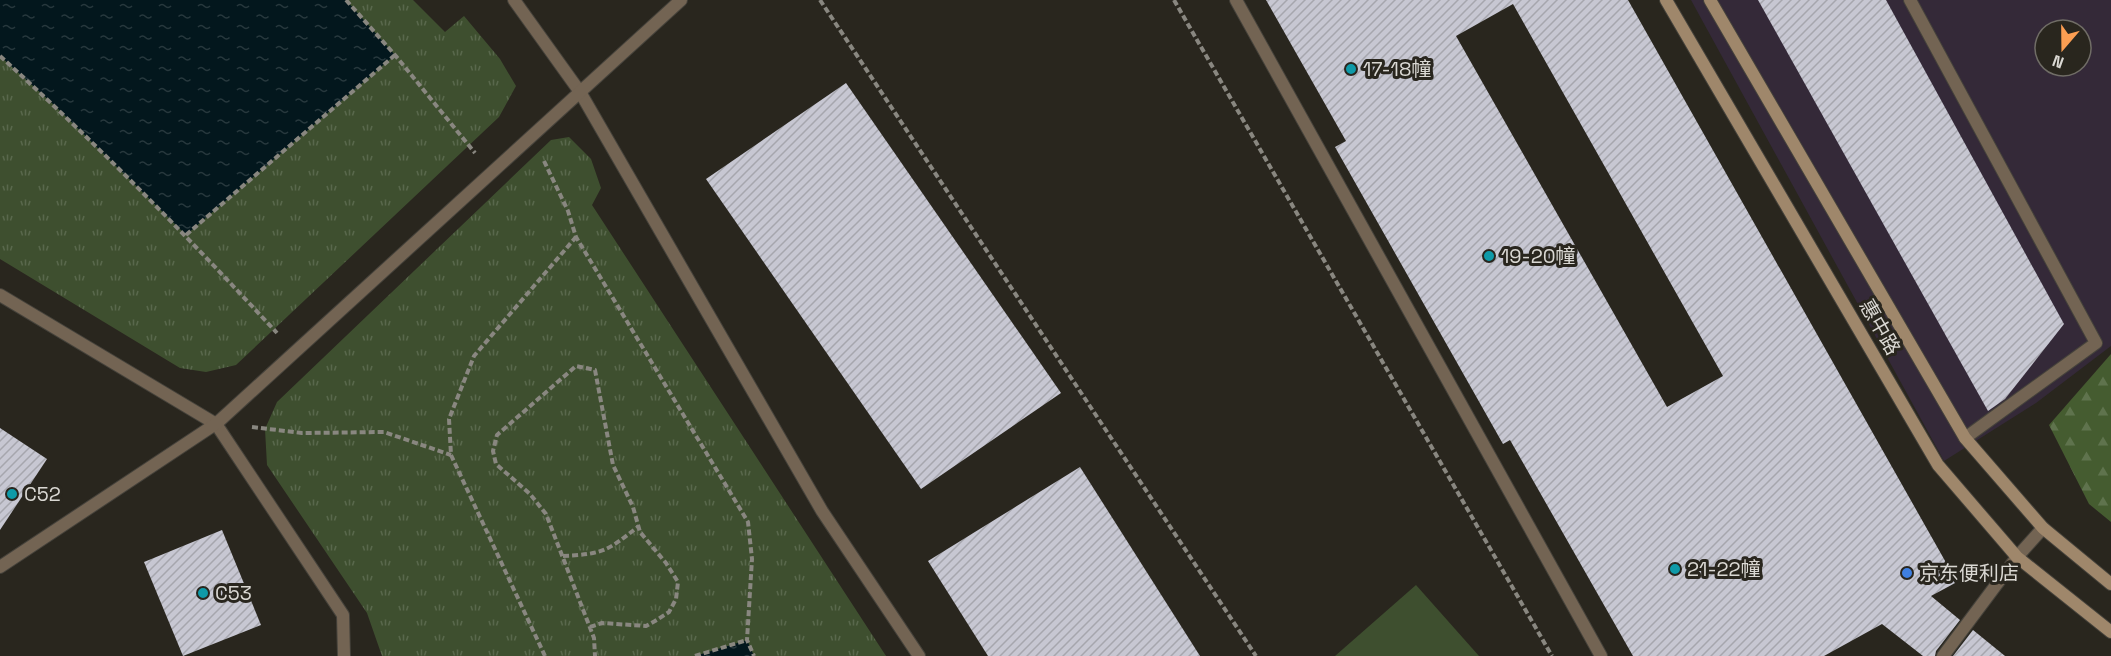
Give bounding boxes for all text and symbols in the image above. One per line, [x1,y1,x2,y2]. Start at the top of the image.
north arrow [2033,18,2093,78]
text: N [2049,50,2067,73]
place label: 17-18幢 [1363,56,1431,82]
marker: 17-18幢 [1344,62,1358,76]
place label: 19-20幢 [1501,243,1576,269]
marker: 19-20幢 [1482,249,1496,263]
street label: 惠中路 [1854,295,1906,359]
place label: C52 [24,481,61,507]
marker: C52 [5,487,19,501]
place label: 21-22幢 [1687,556,1761,582]
place label: 京东便利店 [1919,560,2019,586]
marker: 21-22幢 [1668,562,1682,576]
marker: 京东便利店 [1900,566,1914,580]
place label: C53 [215,580,252,606]
marker: C53 [196,586,210,600]

